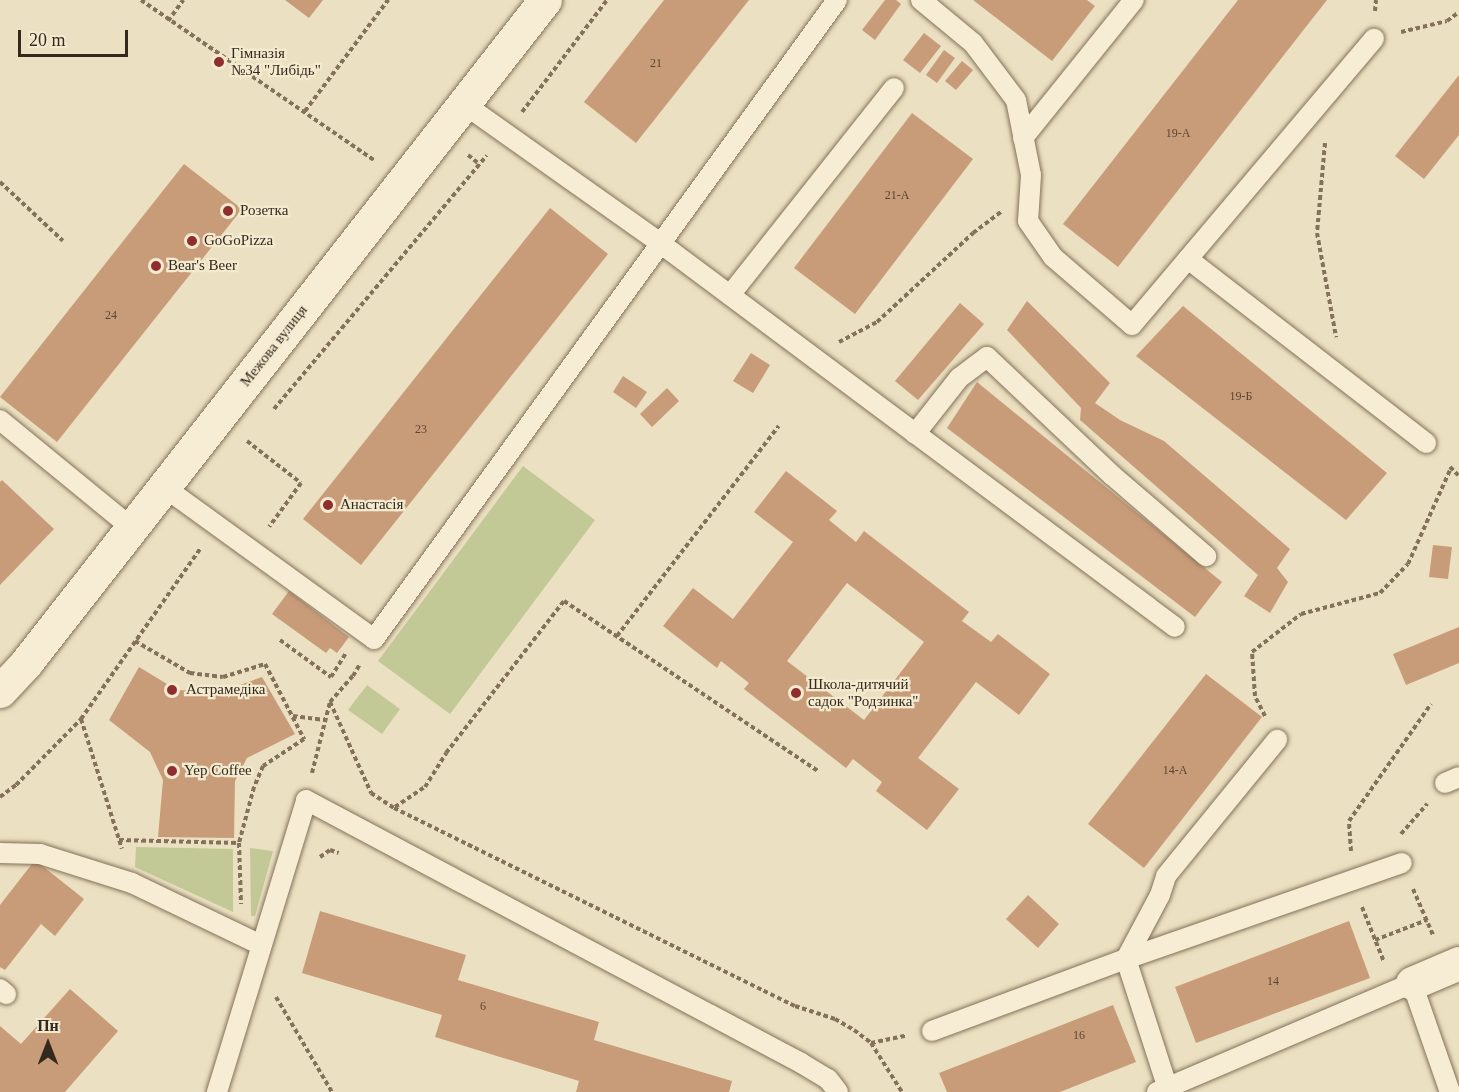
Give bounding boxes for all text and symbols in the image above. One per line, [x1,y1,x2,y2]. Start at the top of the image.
scale bar [21,18,130,56]
text: 20 m [29,30,66,50]
place label: Гімназія №34 "Либідь" [231,44,321,79]
marker: Гімназія №34 "Либідь" [212,55,226,69]
house number: 21 [650,57,662,71]
house number: 19-А [1166,127,1190,141]
house number: 21-А [885,189,909,203]
place label: Розетка [240,202,288,220]
marker: Розетка [221,204,235,218]
place label: GoGoPizza [204,232,273,250]
marker: GoGoPizza [185,234,199,248]
place label: Bear's Beer [168,257,237,275]
marker: Bear's Beer [149,259,163,273]
street label: Межова вулиця [237,302,311,390]
house number: 24 [105,309,117,323]
house number: 19-Б [1230,390,1252,404]
house number: 23 [415,423,427,437]
place label: Анастасія [340,496,403,514]
marker: Анастасія [321,498,335,512]
place label: Школа-дитячий садок "Родзинка" [808,675,918,710]
marker: Астрамедіка [163,681,181,699]
place label: Астрамедіка [186,681,265,699]
marker: Школа-дитячий садок "Родзинка" [789,686,803,700]
place label: Yep Coffee [184,762,252,780]
marker: Yep Coffee [165,764,179,778]
house number: 14-А [1163,764,1187,778]
house number: 14 [1267,975,1279,989]
house number: 6 [480,1000,486,1014]
north arrow [18,1014,78,1074]
text: Пн [37,1017,59,1034]
house number: 16 [1073,1029,1085,1043]

